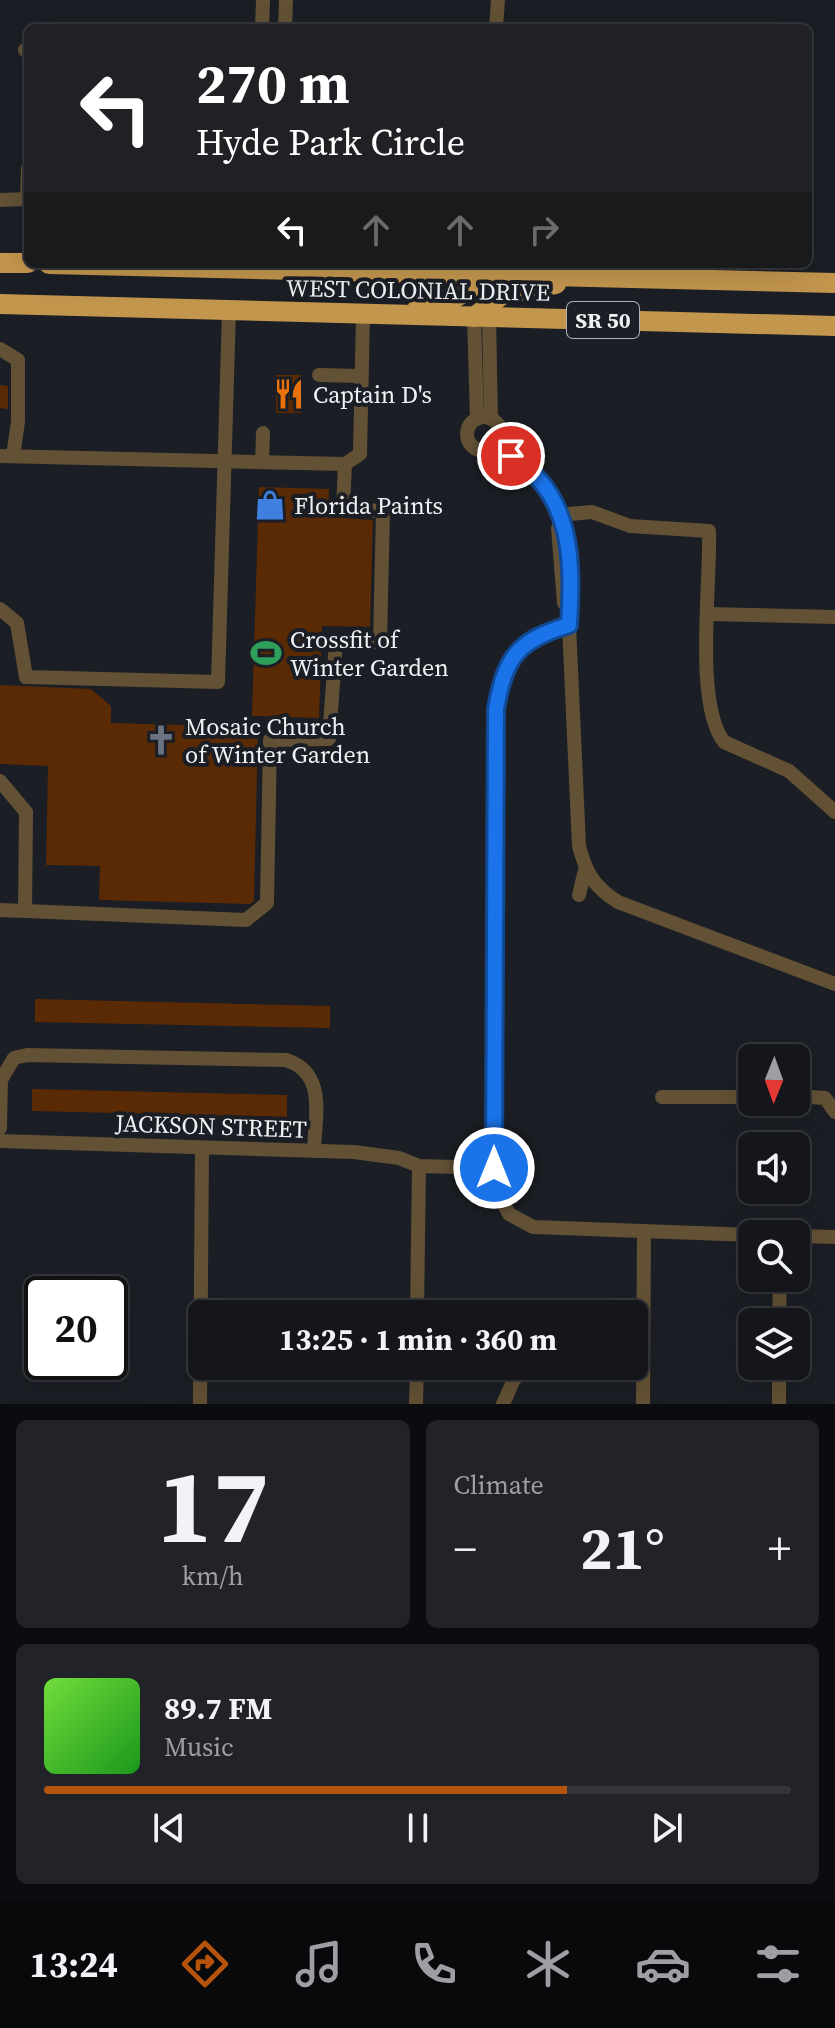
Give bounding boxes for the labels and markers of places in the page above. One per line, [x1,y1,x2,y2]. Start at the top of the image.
restaurant icon: Captain D's [272,377,306,411]
place label: Captain D's [313,378,432,411]
pin [477,422,545,490]
shop icon: Florida Paints [253,488,287,522]
place label: Florida Paints [294,489,443,522]
place label: Crossfit of Winter Garden [290,623,449,684]
sports icon: Crossfit of Winter Garden [249,636,283,670]
place label: Mosaic Church of Winter Garden [185,710,370,771]
church icon: Mosaic Church of Winter Garden [144,723,178,757]

